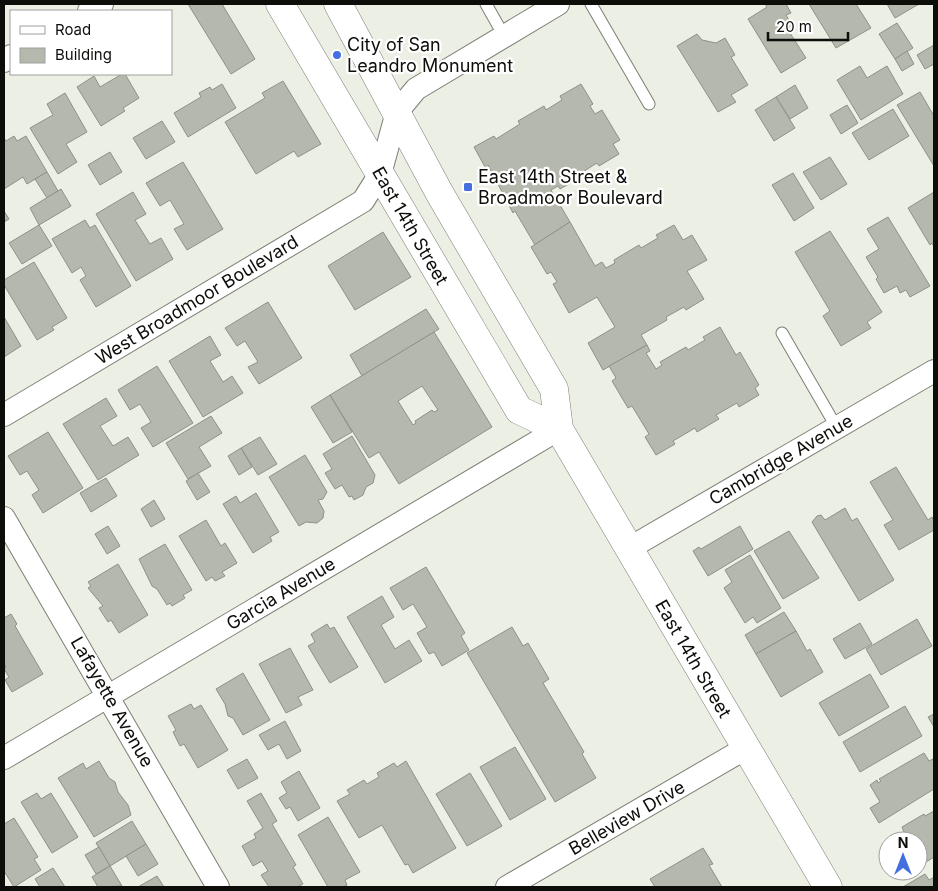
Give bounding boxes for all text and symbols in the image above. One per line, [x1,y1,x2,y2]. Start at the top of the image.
legend [10,10,172,75]
scale bar [768,10,848,42]
text: 20 m [776,17,812,36]
text: Road [55,20,91,39]
place label: City of San Leandro Monument [347,34,513,76]
text: Building [55,45,112,64]
marker: City of San Leandro Monument [331,49,343,61]
street label: East 14th Street [368,163,453,289]
place label: East 14th Street & Broadmoor Boulevard [478,166,663,208]
marker: East 14th Street & Broadmoor Boulevard [462,181,474,193]
street label: West Broadmoor Boulevard [92,231,302,368]
street label: Cambridge Avenue [705,410,856,509]
street label: Garcia Avenue [223,553,339,634]
street label: East 14th Street [651,596,736,722]
street label: Lafayette Avenue [67,633,158,771]
street label: Belleview Drive [565,776,688,859]
north arrow [878,831,928,881]
text: N [898,834,908,851]

